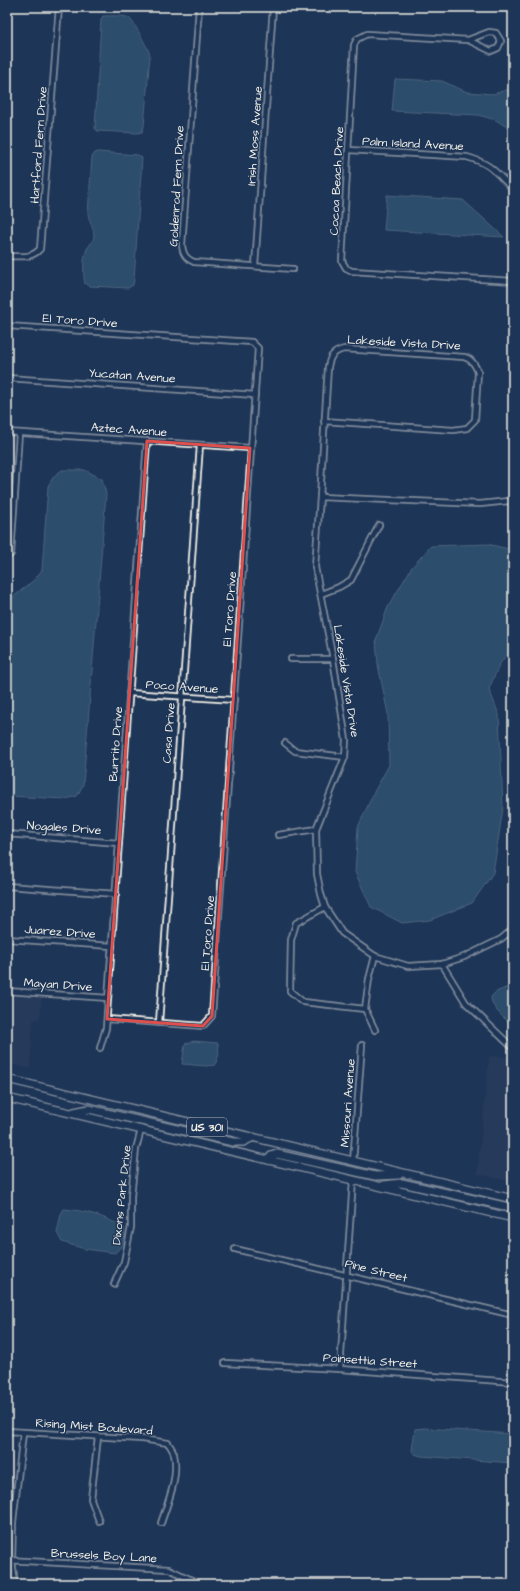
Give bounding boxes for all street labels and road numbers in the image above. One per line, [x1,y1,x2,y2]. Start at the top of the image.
street label: Hartford Fern Drive [26,85,52,204]
street label: Irish Moss Avenue [243,85,267,186]
street label: Goldenrod Fern Drive [165,125,189,247]
street label: Cocoa Beach Drive [326,126,348,236]
street label: Palm Island Avenue [362,133,465,155]
street label: El Toro Drive [42,310,119,332]
street label: Lakeside Vista Drive [347,332,462,354]
street label: Yucatan Avenue [88,364,176,388]
street label: Aztec Avenue [90,419,168,441]
street label: El Toro Drive [219,570,241,647]
street label: Lakeside Vista Drive [329,624,363,739]
street label: Poco Avenue [145,676,219,698]
street label: Casa Drive [158,702,180,764]
street label: Burrito Drive [105,705,127,782]
street label: Nogales Drive [26,817,102,840]
street label: El Toro Drive [197,894,219,971]
street label: Juarez Drive [24,921,97,943]
street label: Mayan Drive [23,974,93,997]
street label: Missouri Avenue [336,1058,360,1148]
road number: US 301 [187,1118,227,1136]
street label: Dixons Park Drive [108,1144,136,1246]
street label: Pine Street [343,1255,409,1287]
street label: Poinsettia Street [322,1349,418,1373]
street label: Rising Mist Boulevard [35,1414,153,1441]
street label: Brussels Boy Lane [51,1545,158,1568]

